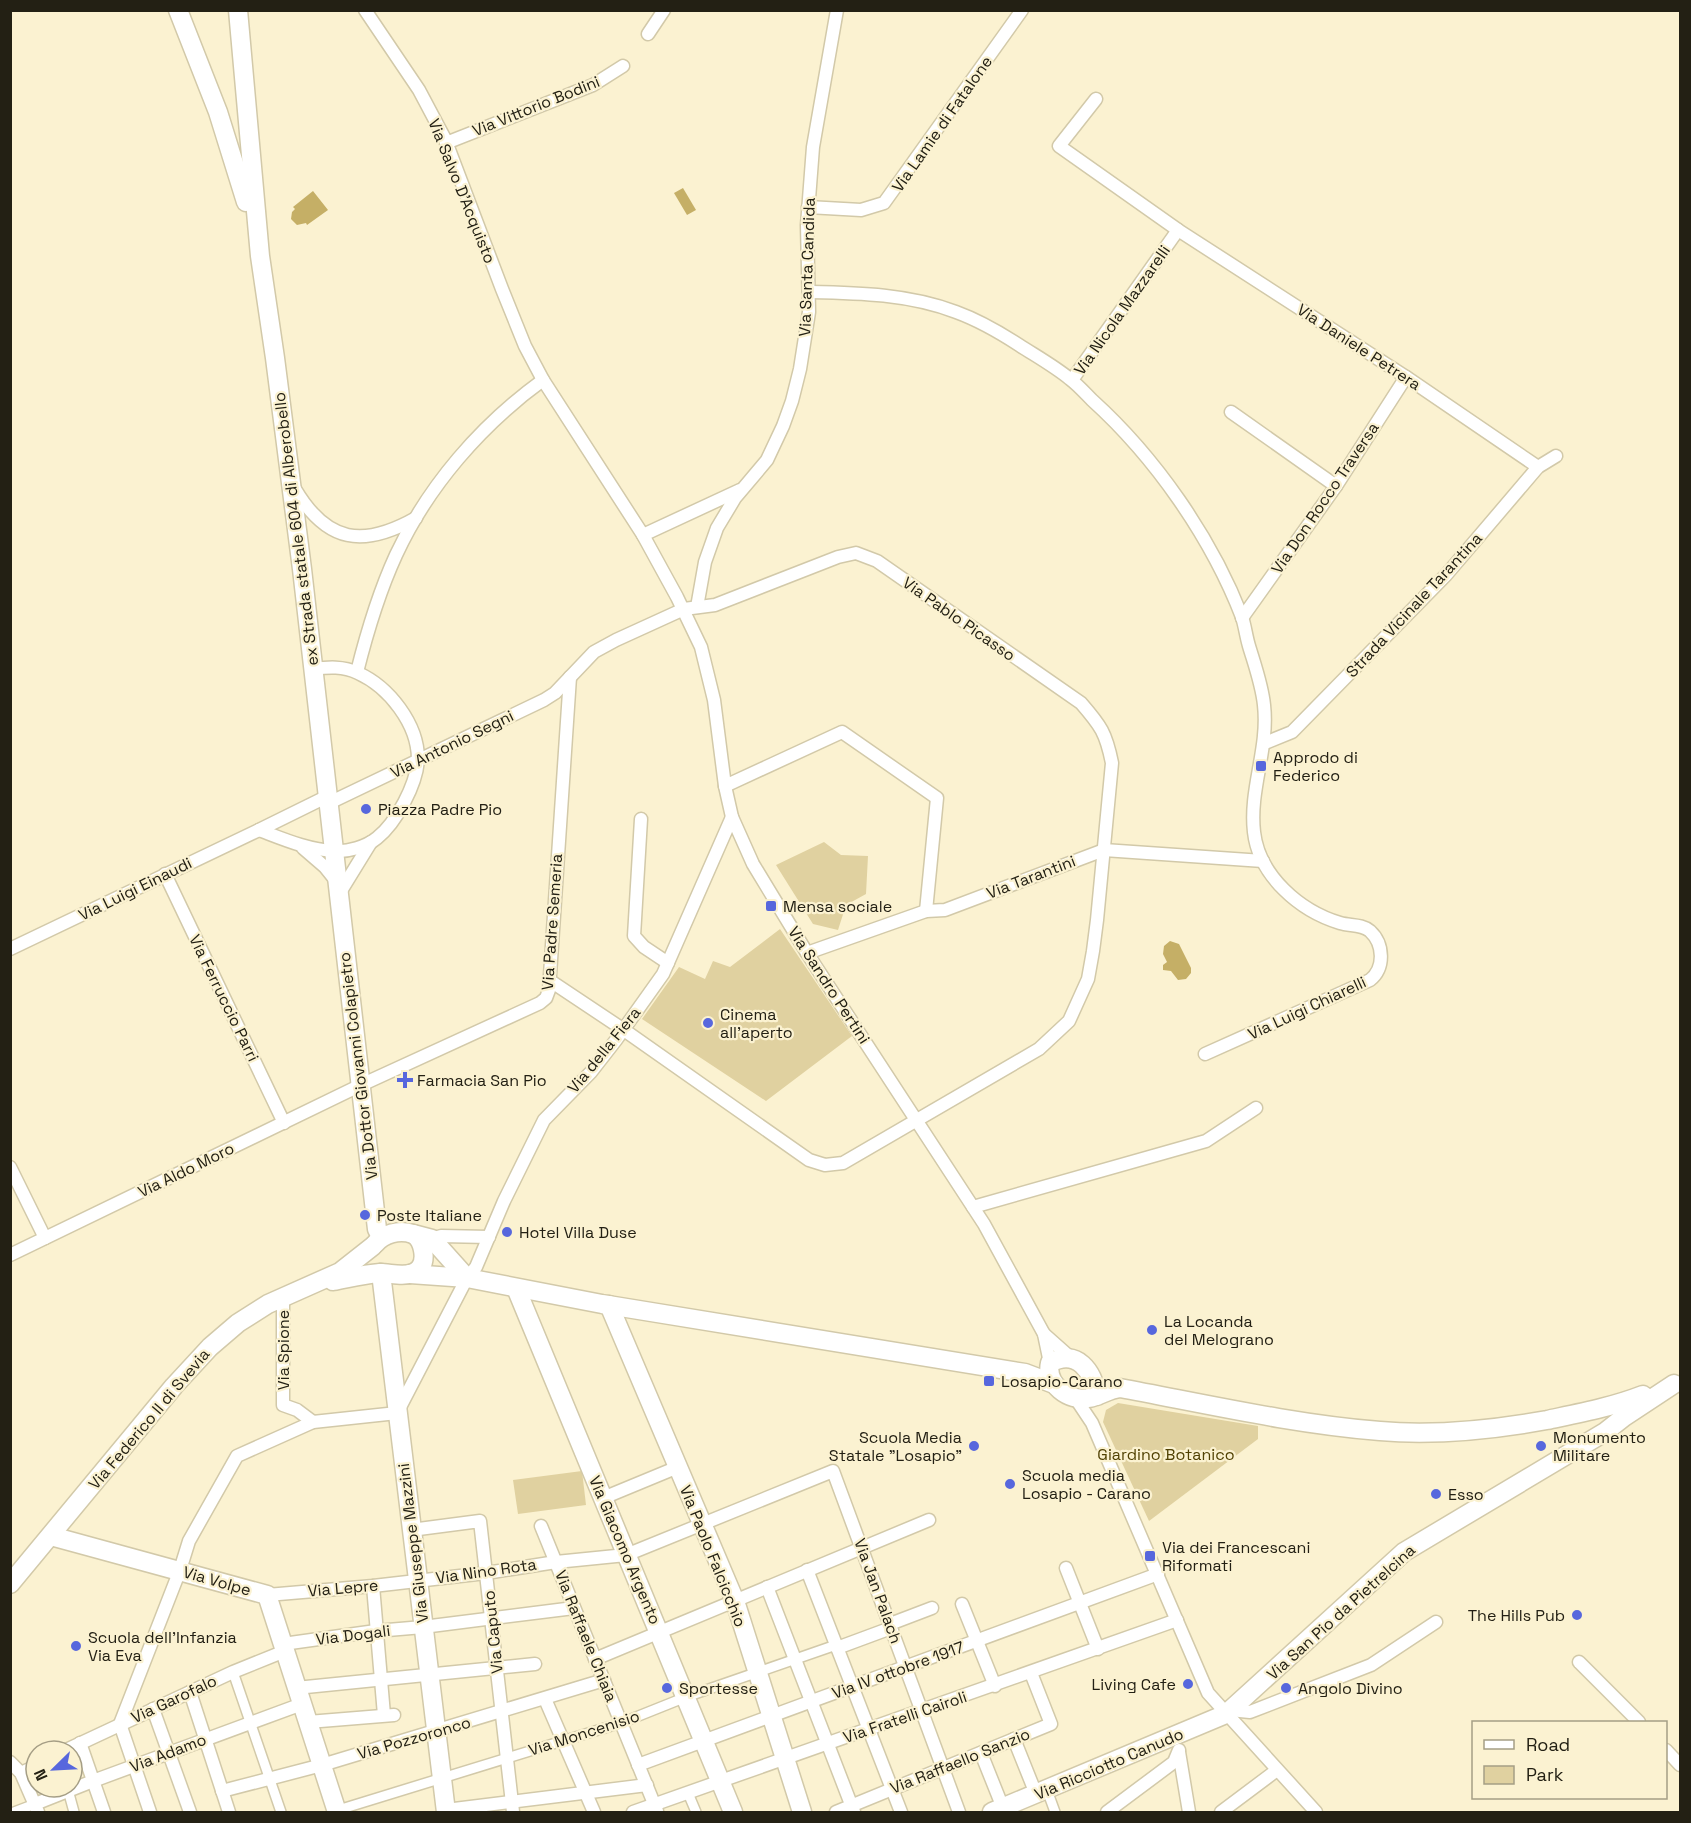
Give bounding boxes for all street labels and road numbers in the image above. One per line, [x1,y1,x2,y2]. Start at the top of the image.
street label: Via Lamie di Fatalone [887,52,997,196]
street label: Via Vittorio Bodini [469,71,603,141]
street label: Via Salvo D'Acquisto [423,116,501,266]
street label: Via Santa Candida [794,197,820,337]
street label: Via Nicola Mazzarelli [1069,241,1175,379]
street label: Via Daniele Petrera [1293,299,1425,395]
street label: ex Strada statale 604 di Alberobello [269,391,323,667]
street label: Via Don Rocco Traversa [1266,418,1384,578]
street label: Strada Vicinale Tarantina [1341,528,1487,682]
street label: Via Pablo Picasso [899,572,1019,666]
street label: Via Antonio Segni [387,705,517,783]
street label: Via Tarantini [984,850,1078,904]
street label: Via Luigi Einaudi [75,852,195,926]
street label: Via Padre Semeria [537,853,567,991]
street label: Via Sandro Pertini [783,922,875,1048]
street label: Via Ferruccio Parri [184,931,264,1065]
street label: Via Dottor Giovanni Colapietro [334,951,382,1181]
street label: Via Luigi Chiarelli [1245,971,1369,1045]
street label: Via della Fiera [563,1003,645,1097]
street label: Via Aldo Moro [134,1138,238,1202]
street label: Via Spione [273,1310,294,1390]
street label: Via Federico II di Svevia [84,1344,214,1494]
street label: Via Giuseppe Mazzini [393,1462,433,1624]
street label: Via Giacomo Argento [584,1472,666,1628]
street label: Via Paolo Falcicchio [675,1482,751,1630]
street label: Via Jan Palach [849,1536,907,1646]
street label: Via San Pio da Pietrelcina [1262,1540,1420,1684]
street label: Via Nino Rota [434,1554,538,1588]
street label: Via Volpe [181,1561,253,1601]
street label: Via Raffaele Chiaia [550,1567,622,1705]
street label: Via Lepre [307,1574,379,1602]
street label: Via Caputo [478,1589,508,1675]
street label: Via Dogali [315,1620,391,1650]
street label: Via IV ottobre 1917 [829,1636,967,1704]
street label: Via Garofalo [128,1670,220,1728]
street label: Via Fratelli Cairoli [840,1686,970,1748]
street label: Via Moncenisio [526,1705,642,1761]
street label: Via Pozzoronco [355,1712,473,1764]
street label: Via Raffaello Sanzio [887,1723,1033,1799]
street label: Via Ricciotto Canudo [1031,1723,1187,1805]
street label: Via Adamo [127,1729,209,1777]

